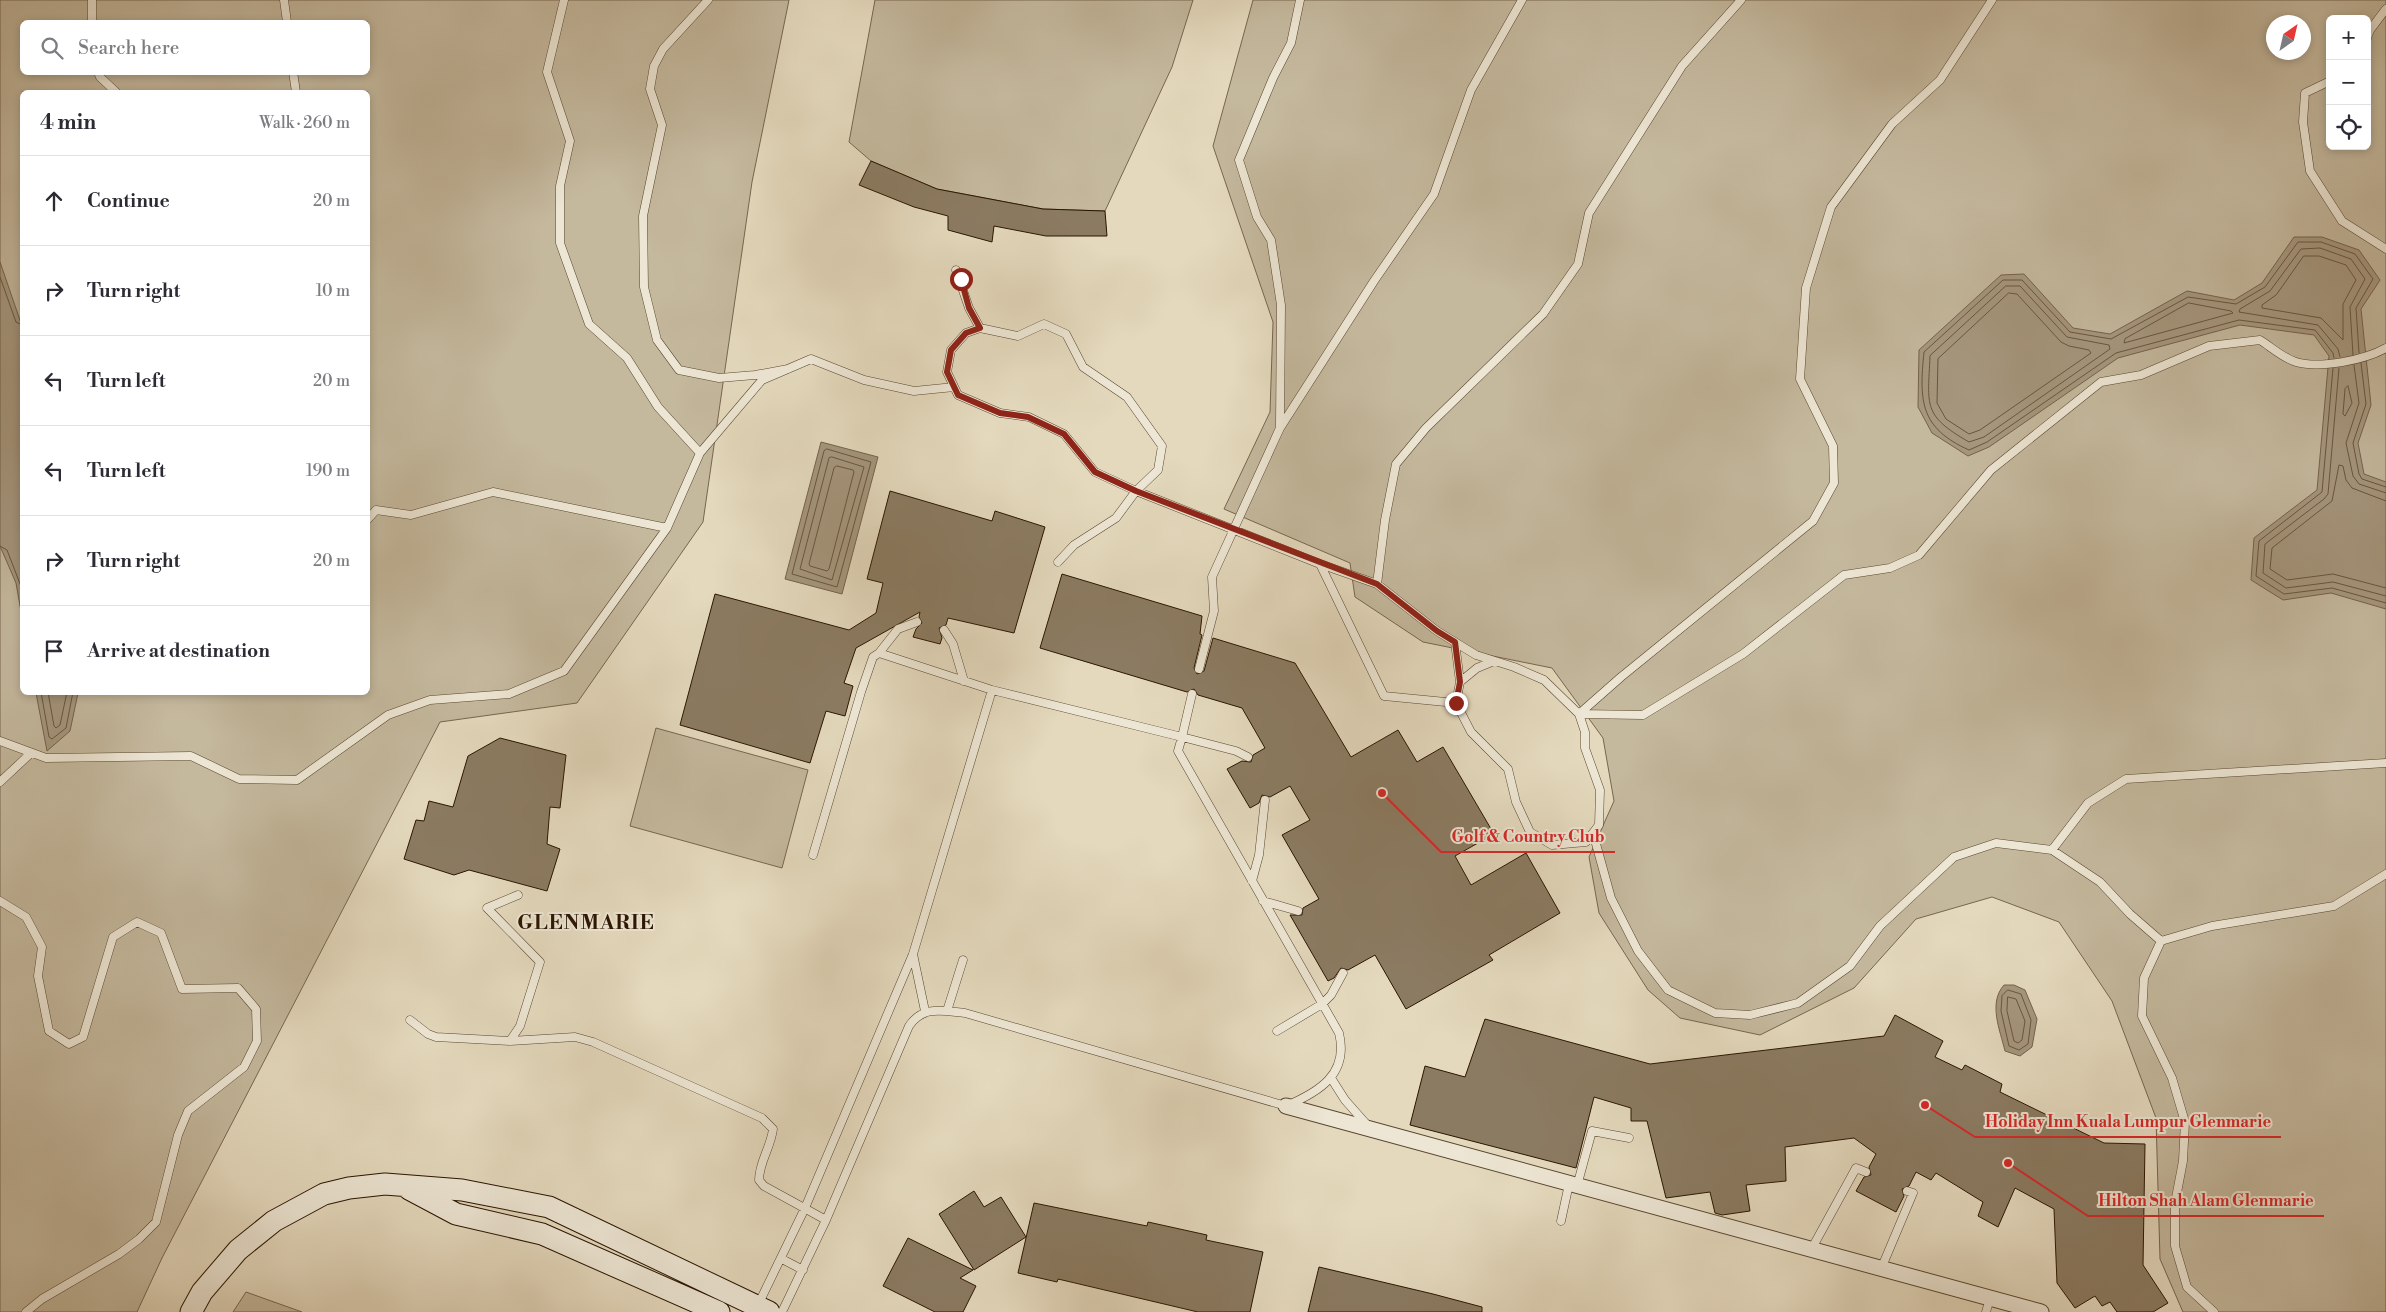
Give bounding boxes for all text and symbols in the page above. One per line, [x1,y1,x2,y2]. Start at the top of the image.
north arrow [2266,15,2311,60]
map controls [2326,15,2371,150]
button: + [2326,15,2371,60]
search box [20,20,370,75]
icon: search [38,34,66,62]
text: Search here [78,36,179,60]
button: − [2326,60,2371,105]
button: locate [2326,105,2371,150]
text: 4 min [40,110,96,136]
text: Walk · 260 m [259,113,350,133]
icon: ahead [40,187,68,215]
text: Continue [87,189,170,213]
text: 20 m [313,191,350,211]
route start [950,268,973,291]
icon: right [40,277,68,305]
text: Turn right [87,279,180,303]
text: 10 m [316,281,350,301]
icon: left [40,367,68,395]
text: Turn left [87,369,166,393]
text: 20 m [313,371,350,391]
icon: left [40,457,68,485]
text: Turn left [87,459,166,483]
text: 190 m [306,461,350,481]
icon: right [40,547,68,575]
text: Turn right [87,549,180,573]
text: 20 m [313,551,350,571]
icon: arrive [40,637,68,665]
text: Arrive at destination [87,639,270,663]
route end [1445,692,1468,715]
callout: Golf & Country Club [1441,821,1615,852]
text: Golf & Country Club [1451,827,1605,847]
district label: GLENMARIE [517,911,655,936]
callout: Holiday Inn Kuala Lumpur Glenmarie [1975,1106,2281,1137]
text: Holiday Inn Kuala Lumpur Glenmarie [1985,1112,2271,1132]
callout: Hilton Shah Alam Glenmarie [2088,1185,2324,1216]
text: Hilton Shah Alam Glenmarie [2098,1191,2314,1211]

